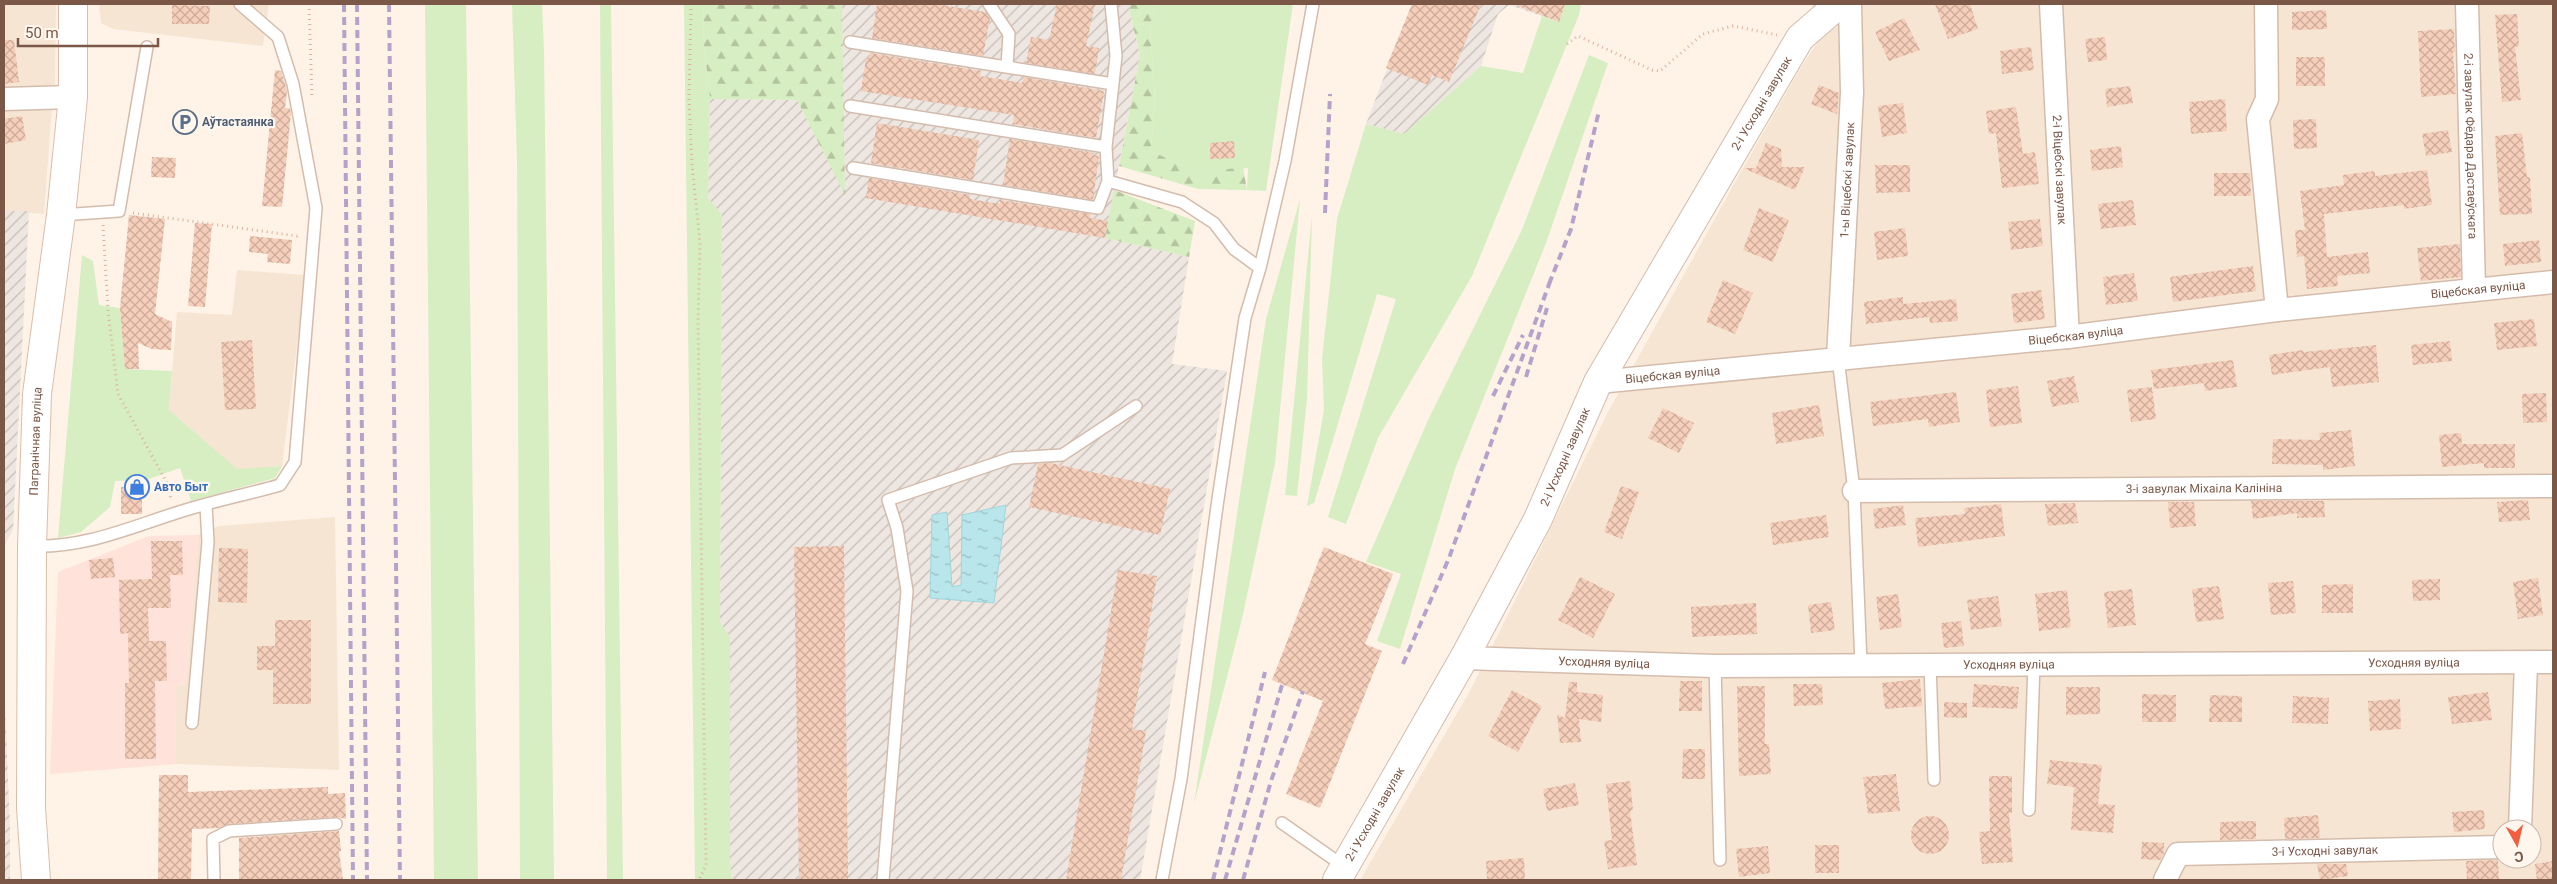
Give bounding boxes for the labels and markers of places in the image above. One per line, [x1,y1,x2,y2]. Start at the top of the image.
parking icon: Аўтастаянка [172,109,198,135]
place label: Аўтастаянка [202,115,274,129]
shop icon: Авто Быт [124,474,150,500]
place label: Авто Быт [154,480,208,494]

